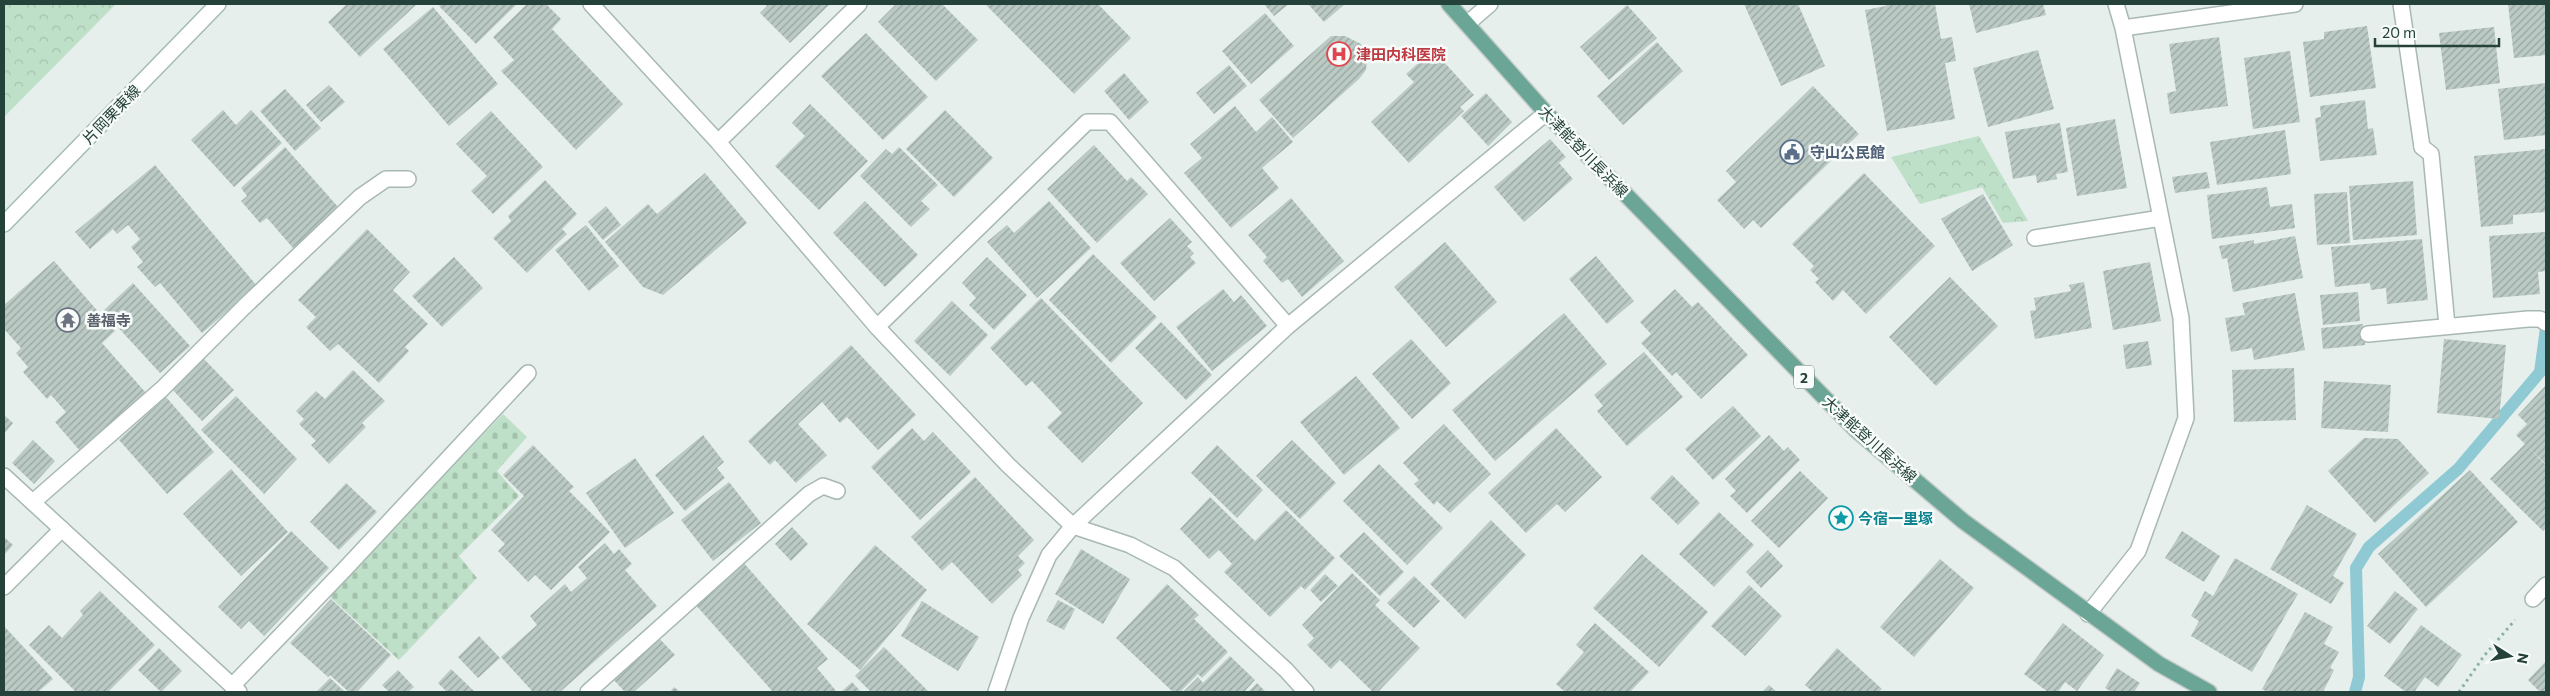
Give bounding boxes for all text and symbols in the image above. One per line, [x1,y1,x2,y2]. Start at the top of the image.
scale bar [2375,15,2499,47]
text: 20 m [2382,23,2416,41]
hospital icon: 津田内科医院 [1326,41,1352,67]
place label: 津田内科医院 [1356,45,1446,63]
street label: 片岡栗東線 [78,81,144,147]
street label: 大津能登川長浜線 [1536,102,1632,200]
public building icon: 守山公民館 [1779,139,1805,165]
place label: 守山公民館 [1810,143,1885,161]
temple icon: 善福寺 [55,307,81,333]
place label: 善福寺 [86,311,131,329]
road number: 2 [1794,366,1814,388]
street label: 大津能登川長浜線 [1819,392,1921,486]
place icon: 今宿一里塚 [1828,505,1854,531]
place label: 今宿一里塚 [1858,509,1933,527]
north arrow [2485,631,2535,681]
text: N [2514,652,2533,665]

